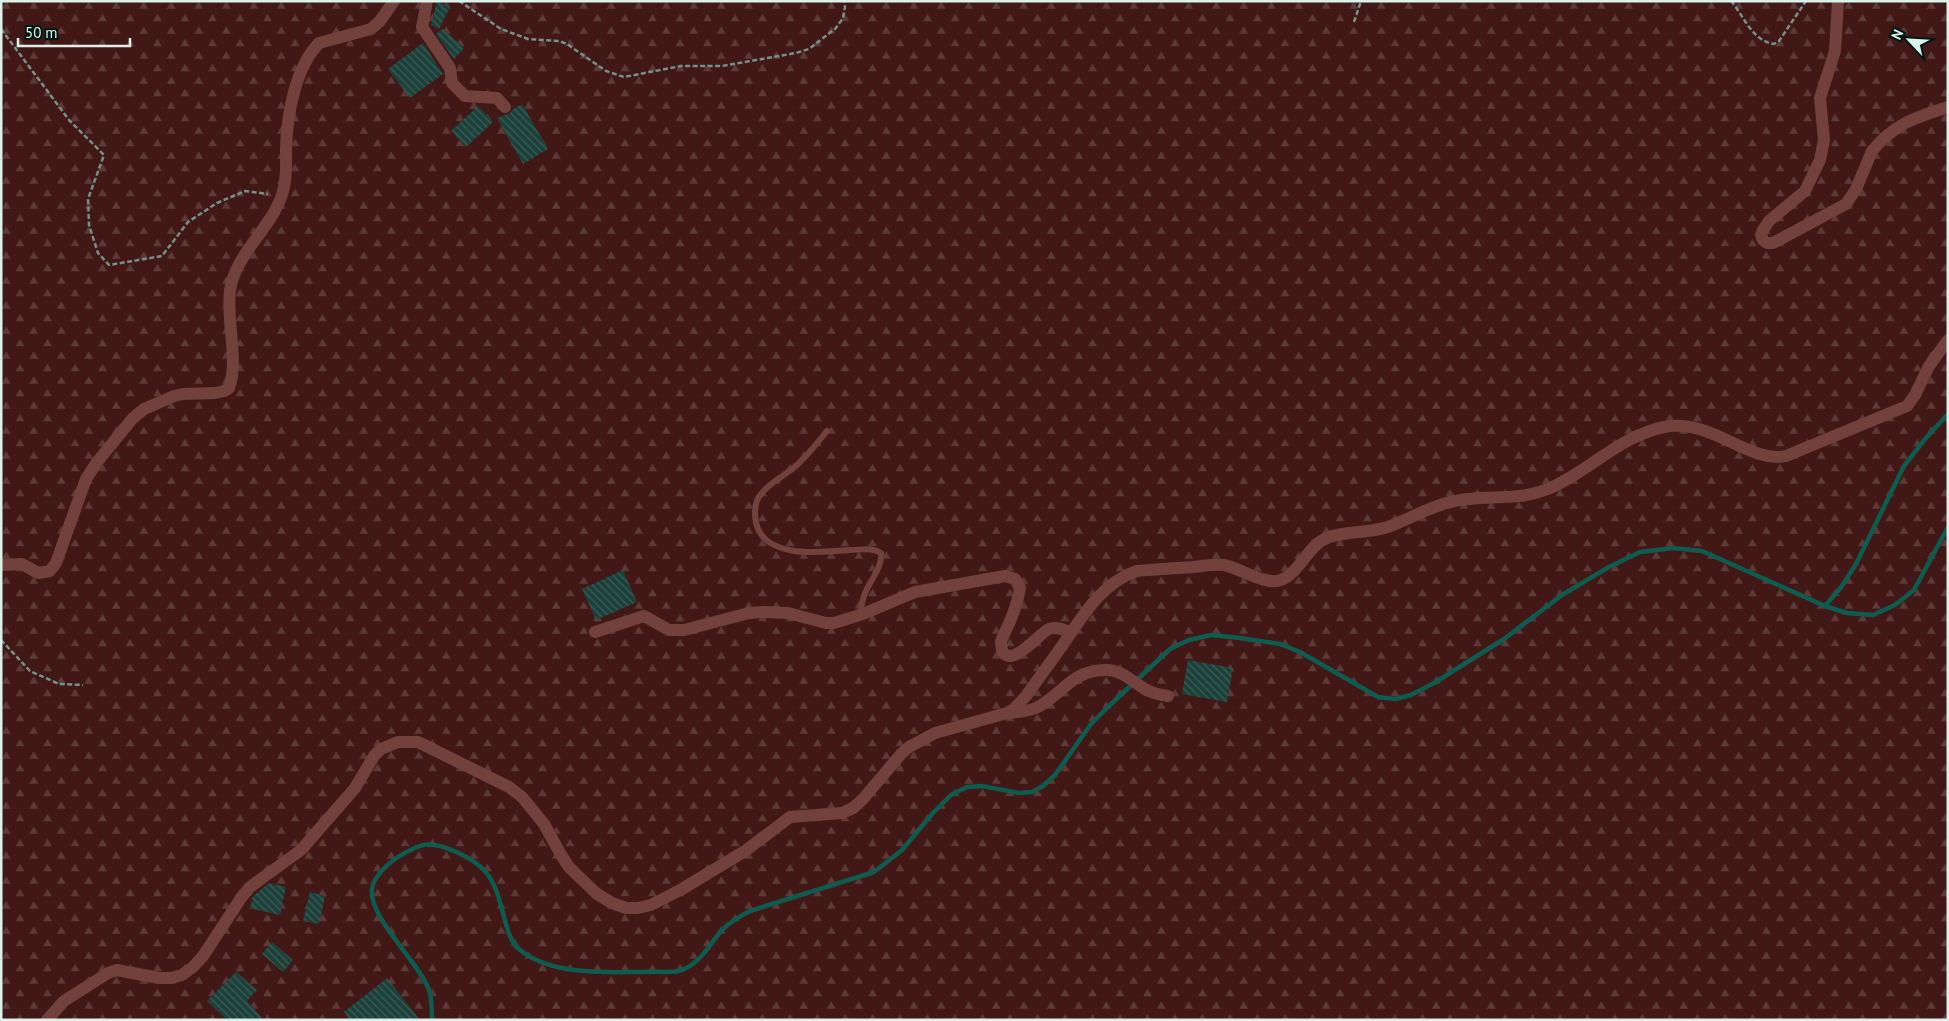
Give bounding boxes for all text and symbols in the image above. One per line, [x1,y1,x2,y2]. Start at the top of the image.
scale bar [18,15,130,47]
north arrow [1884,15,1934,65]
text: 50 m [25,23,58,42]
text: N [1887,27,1907,42]

